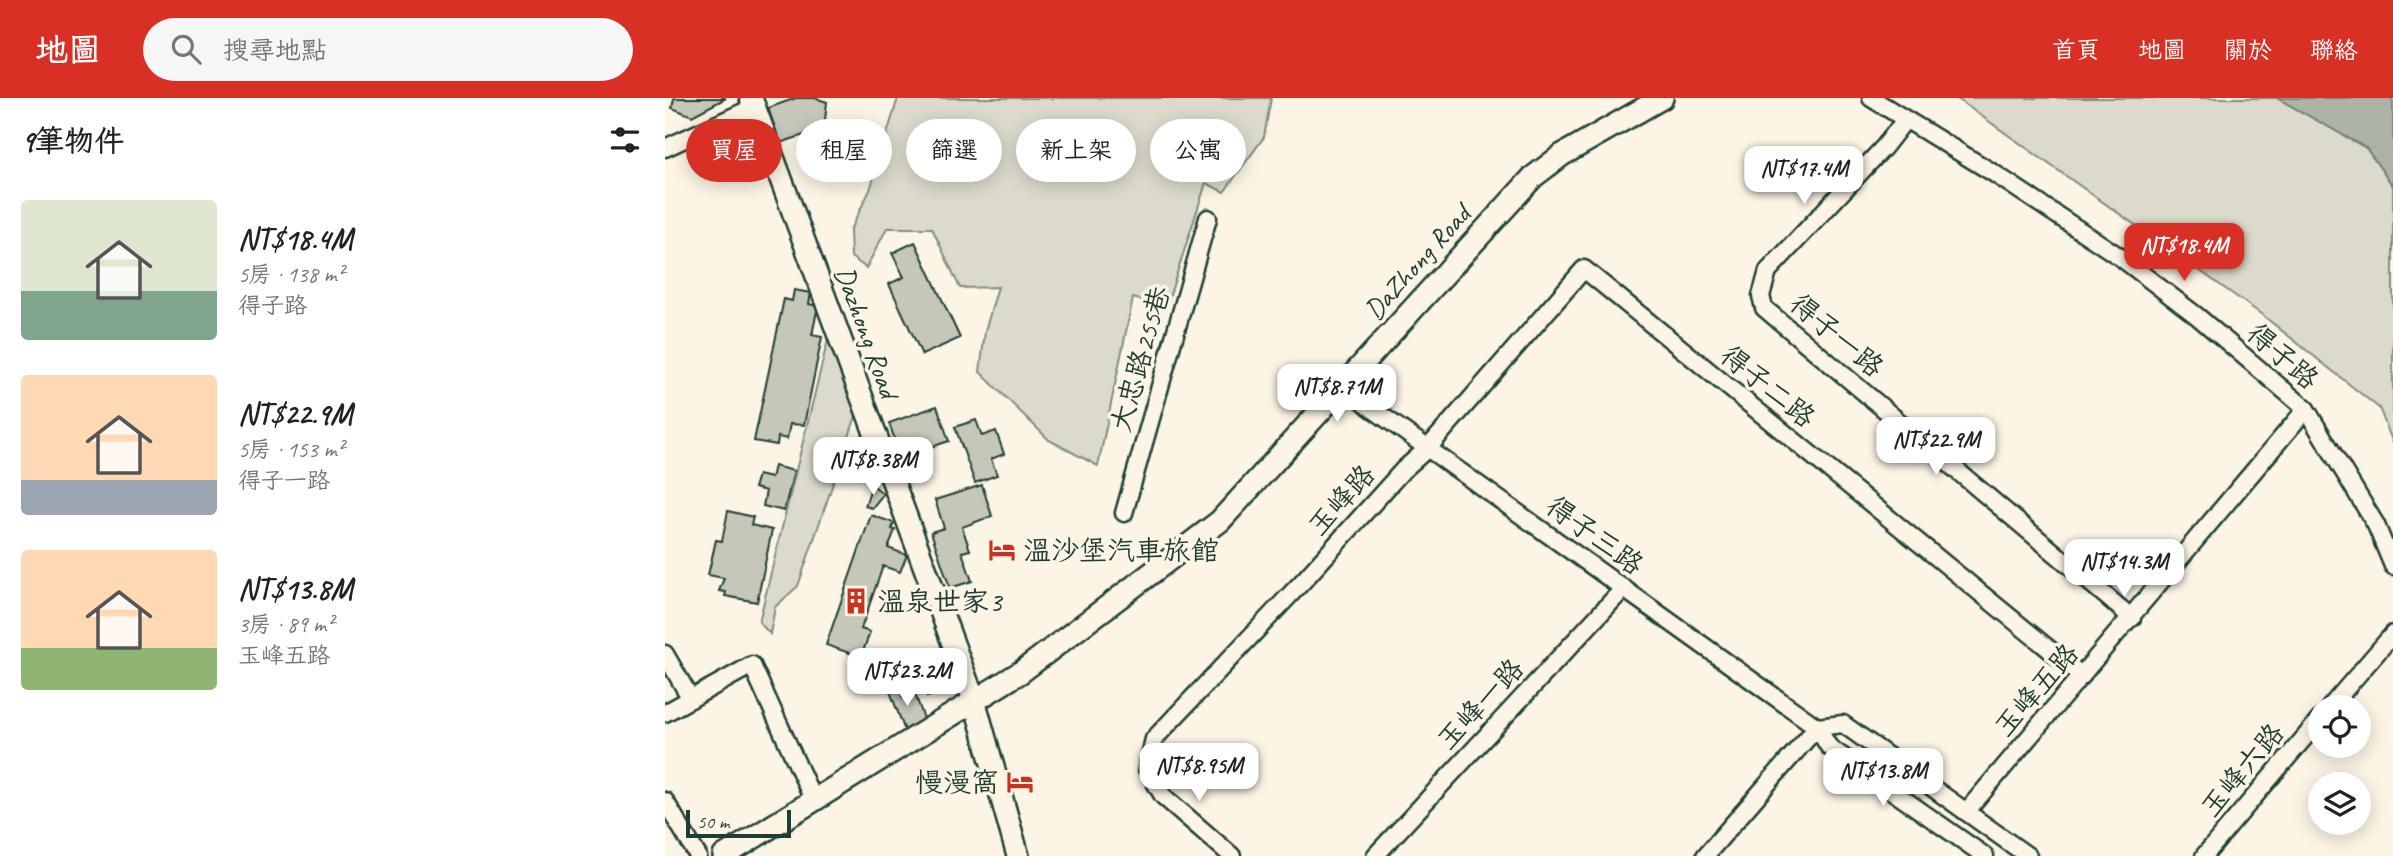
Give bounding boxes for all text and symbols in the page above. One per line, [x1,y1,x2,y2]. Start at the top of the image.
search box [143,18,633,81]
text: 地圖 [35,29,101,71]
icon: search [167,30,205,68]
text: 搜尋地點 [223,34,327,67]
text: 首頁 [2052,35,2100,65]
text: 地圖 [2138,35,2186,65]
text: 關於 [2224,35,2272,65]
text: 聯絡 [2310,35,2358,65]
chip: 買屋 [686,119,782,182]
chip: 租屋 [796,119,892,182]
chip: 篩選 [906,119,1002,182]
chip: 新上架 [1016,119,1136,182]
chip: 公寓 [1150,119,1246,182]
icon: filters [606,121,644,159]
text: 9筆物件 [21,122,124,160]
pin: NT$17.4M [1732,146,1876,206]
text: NT$17.4M [1760,154,1848,183]
street label: DaZhong Road [1356,195,1480,326]
text: NT$18.4M [238,220,352,258]
pin: NT$18.4M [2112,223,2256,283]
icon: home [77,228,161,312]
text: NT$18.4M [2140,231,2228,260]
text: 5房 · 138 m² [238,260,344,289]
street label: Dazhong Road [827,262,908,406]
street label: 大忠路255巷 [1103,281,1178,436]
street label: 得子一路 [1783,286,1891,384]
text: 得子路 [238,291,307,320]
street label: 得子路 [2240,315,2326,397]
street label: 得子二路 [1713,337,1823,435]
pin: NT$8.71M [1265,364,1409,424]
text: NT$8.71M [1293,372,1381,401]
text: NT$22.9M [238,395,352,433]
icon: home [77,403,161,487]
pin: NT$22.9M [1864,418,2008,477]
text: NT$22.9M [1892,425,1980,454]
text: 5房 · 153 m² [238,435,344,464]
pin: NT$8.38M [801,438,945,497]
text: NT$8.38M [829,445,917,474]
street label: 玉峰路 [1300,457,1382,543]
text: 得子一路 [238,466,330,495]
street label: 得子三路 [1539,488,1651,582]
place label: 溫沙堡汽車旅館 [1023,533,1219,568]
hotel icon: 溫沙堡汽車旅館 [987,535,1017,565]
pin: NT$14.3M [2052,540,2196,599]
text: NT$14.3M [2080,547,2168,576]
text: NT$13.8M [238,570,352,608]
icon: home [77,578,161,662]
place label: 溫泉世家3 [877,584,1004,619]
building icon: 溫泉世家3 [841,586,871,616]
text: 3房 · 89 m² [238,610,333,639]
street label: 玉峰五路 [1986,636,2086,744]
text: 玉峰五路 [238,641,330,670]
pin: NT$23.2M [835,648,979,708]
street label: 玉峰一路 [1429,651,1531,757]
text: NT$23.2M [863,656,951,685]
map controls [2308,695,2371,835]
button: locate [2308,695,2371,758]
street label: 玉峰六路 [2193,716,2291,824]
pin: NT$8.95M [1127,744,1271,803]
pin: NT$13.8M [1811,748,1955,808]
text: NT$8.95M [1156,751,1242,780]
text: NT$13.8M [1839,756,1927,785]
place label: 慢漫窩 [915,765,999,800]
hotel icon: 慢漫窩 [1005,767,1035,797]
button: layers [2308,772,2371,835]
scale bar [686,807,791,839]
text: 50 m [697,810,729,834]

